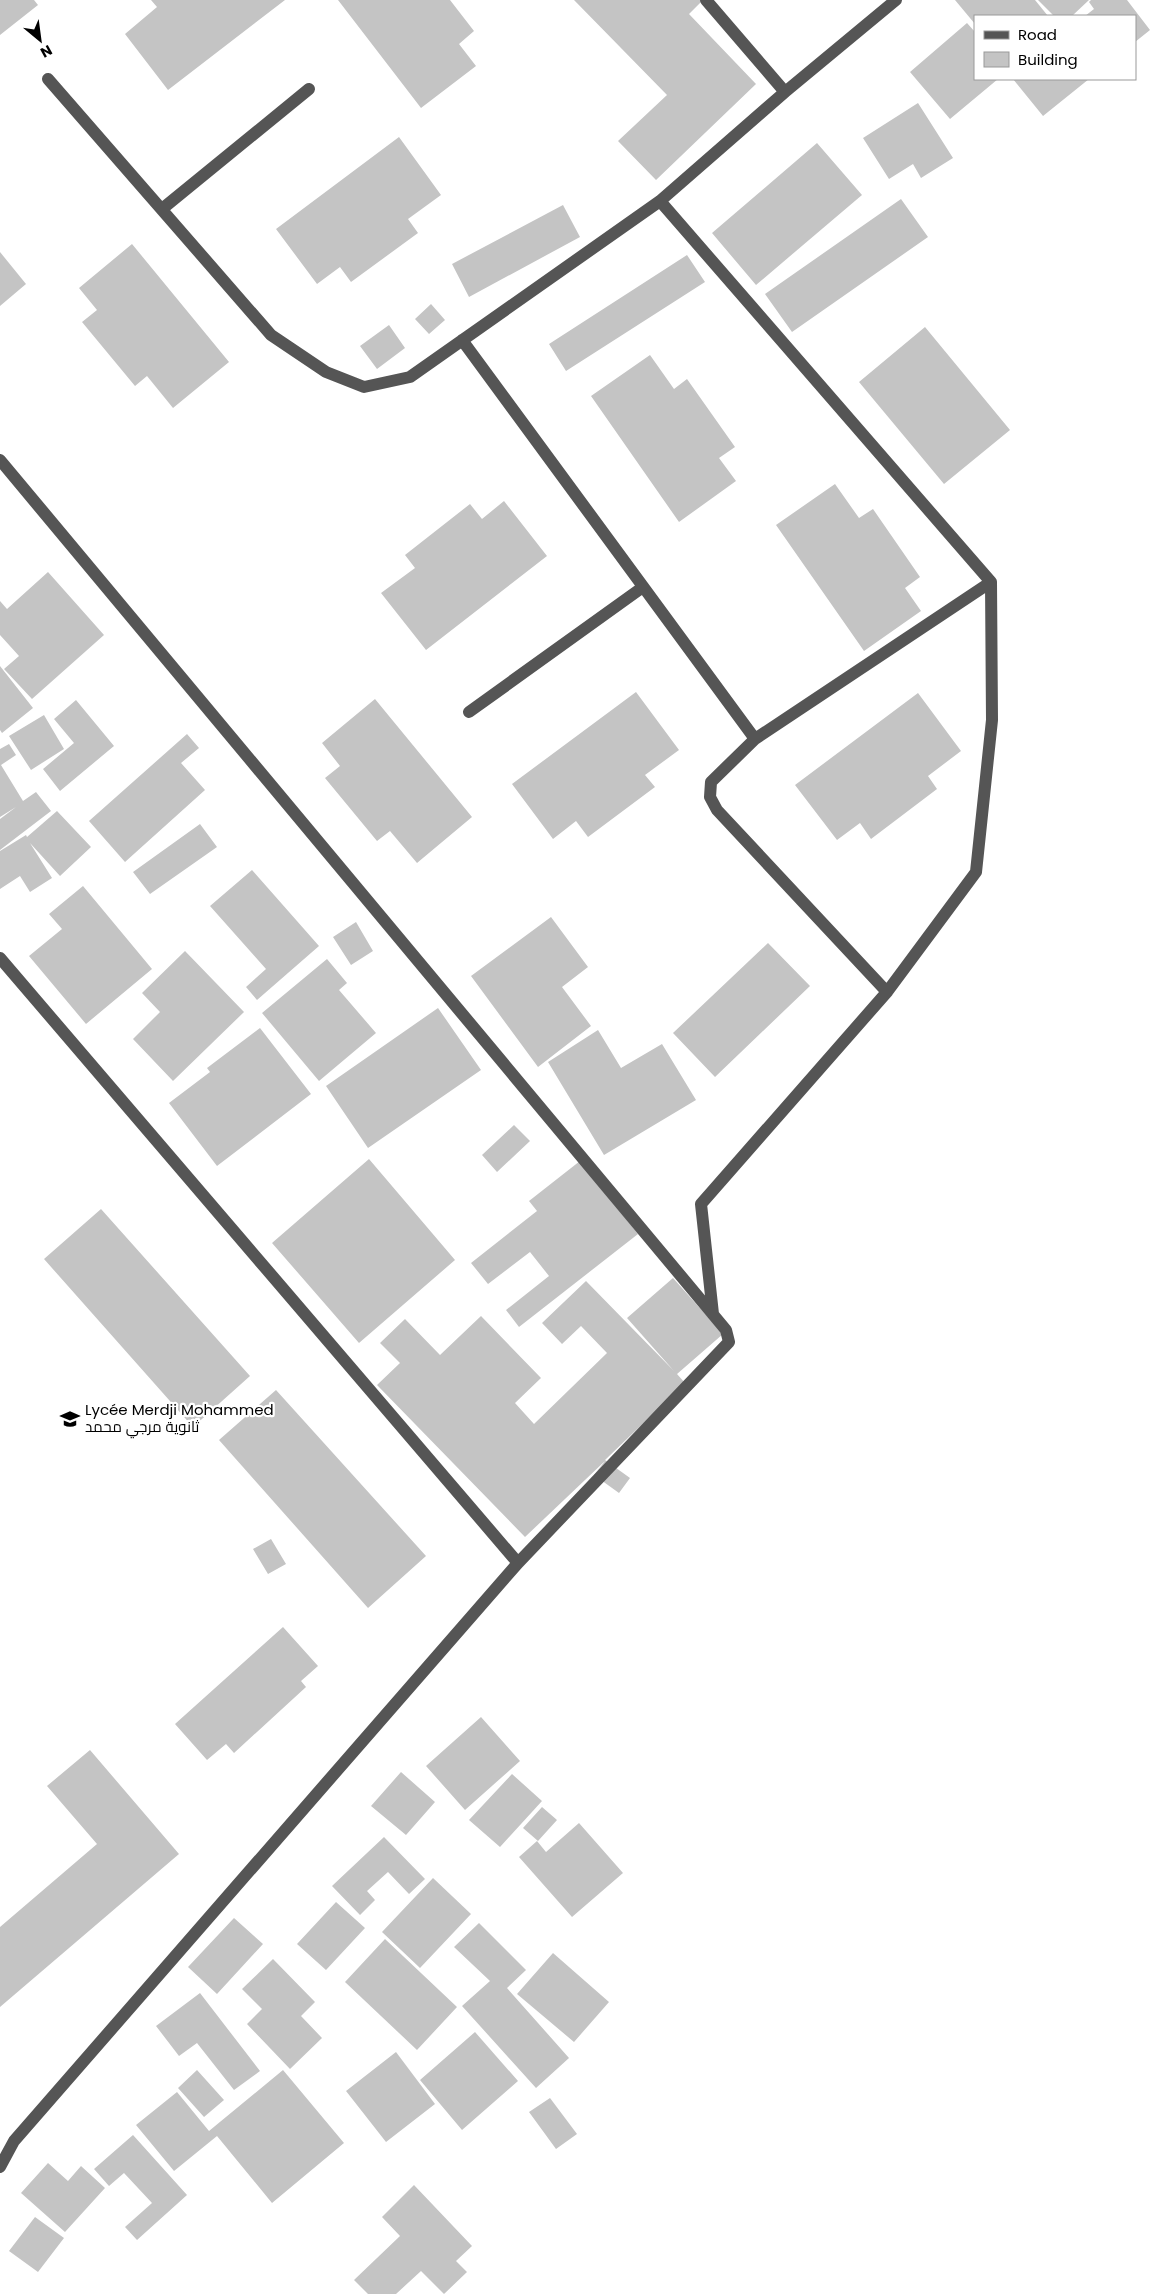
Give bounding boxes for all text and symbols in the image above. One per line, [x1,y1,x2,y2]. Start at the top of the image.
north arrow [15,15,65,65]
legend [974,15,1136,80]
text: Road [1018,24,1057,45]
text: N [37,40,56,63]
text: Building [1018,49,1078,70]
place label: Lycée Merdji Mohammed ثانوية مرجي محمد [85,1399,274,1439]
school or university icon: Lycée Merdji Mohammed ثانوية مرجي محمد [59,1408,81,1430]

